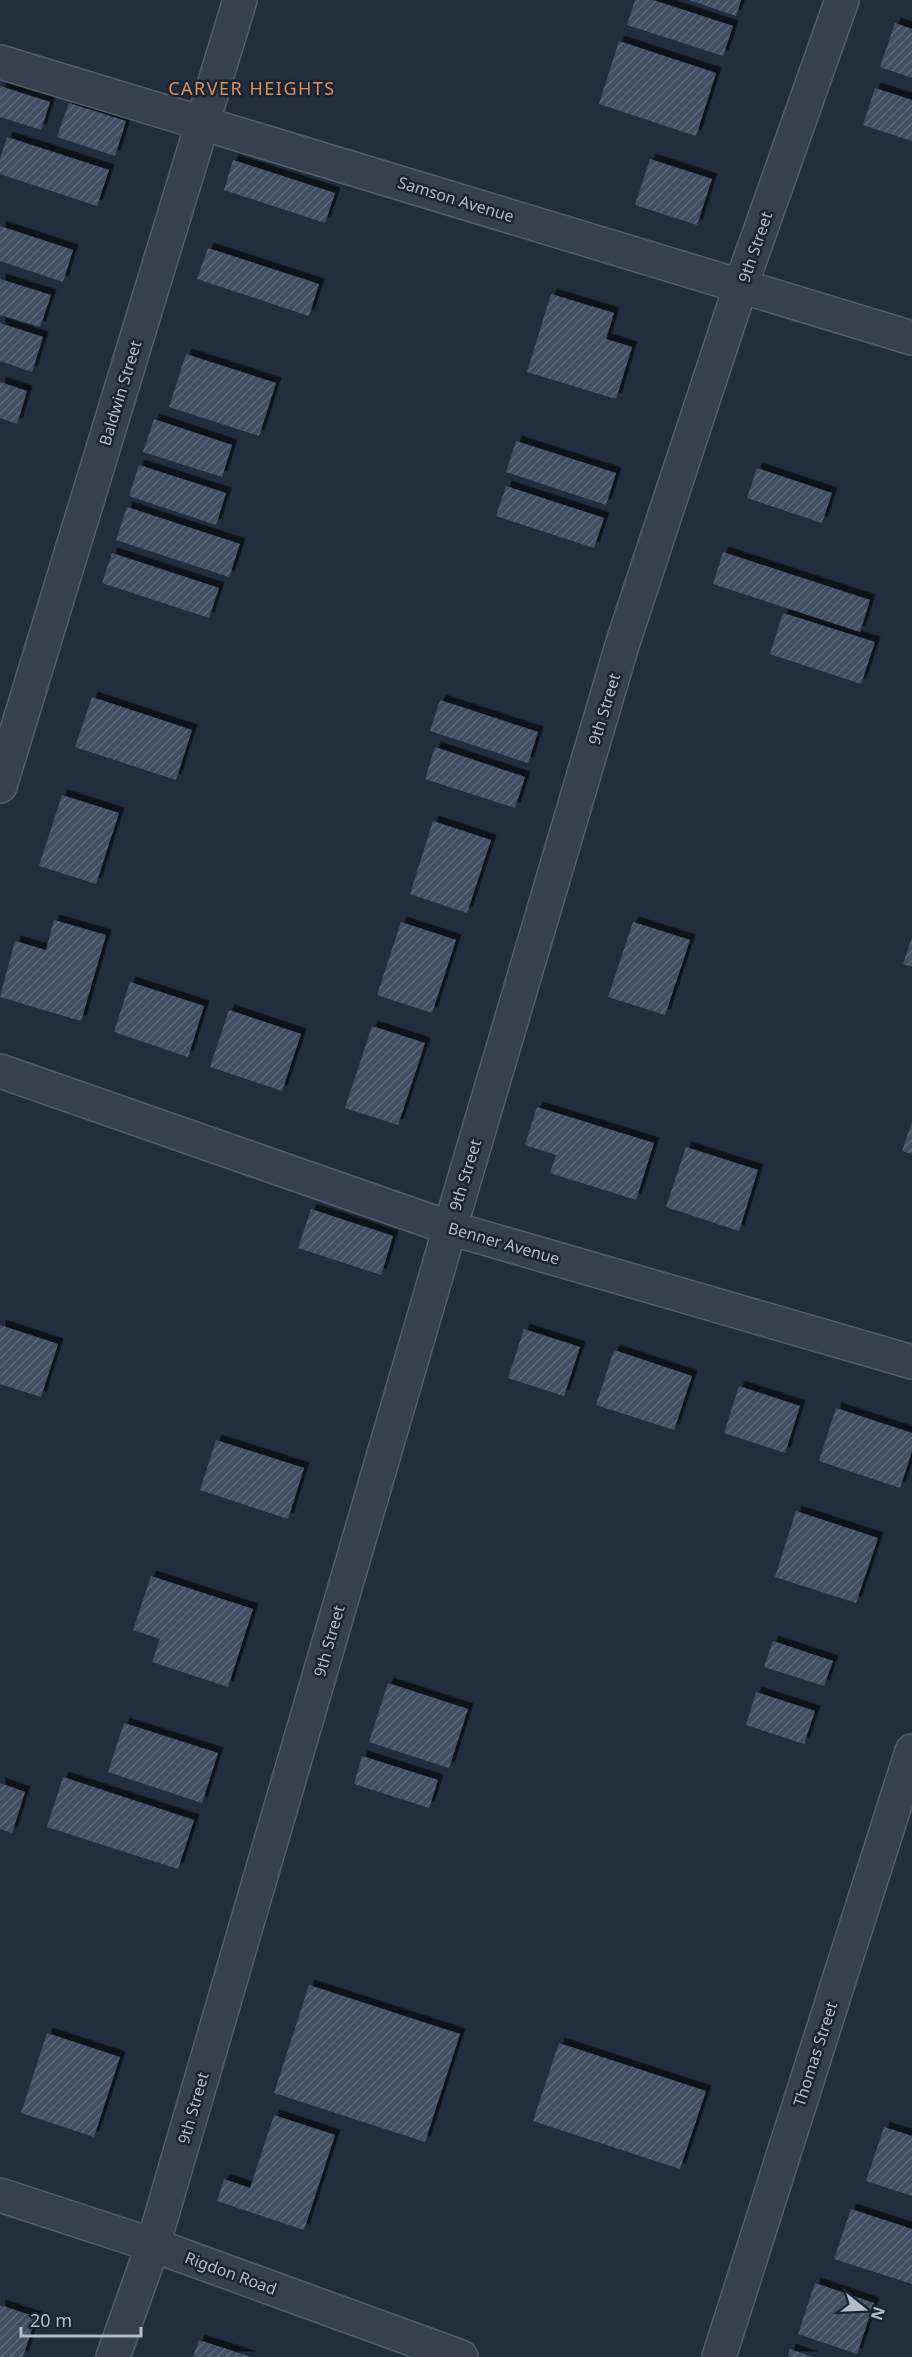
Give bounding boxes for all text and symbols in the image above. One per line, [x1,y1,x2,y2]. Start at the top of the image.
district label: CARVER HEIGHTS [168,76,336,100]
street label: Samson Avenue [395,171,517,227]
street label: 9th Street [733,208,777,285]
street label: Baldwin Street [94,338,146,448]
street label: 9th Street [583,670,625,747]
street label: 9th Street [444,1136,486,1213]
street label: Benner Avenue [446,1217,562,1269]
street label: 9th Street [308,1602,350,1679]
street label: Thomas Street [788,1999,842,2109]
street label: 9th Street [172,2069,214,2146]
street label: Rigdon Road [182,2246,280,2300]
north arrow [834,2279,894,2339]
scale bar [21,2300,141,2338]
text: N [866,2304,891,2323]
text: 20 m [30,2308,72,2332]

